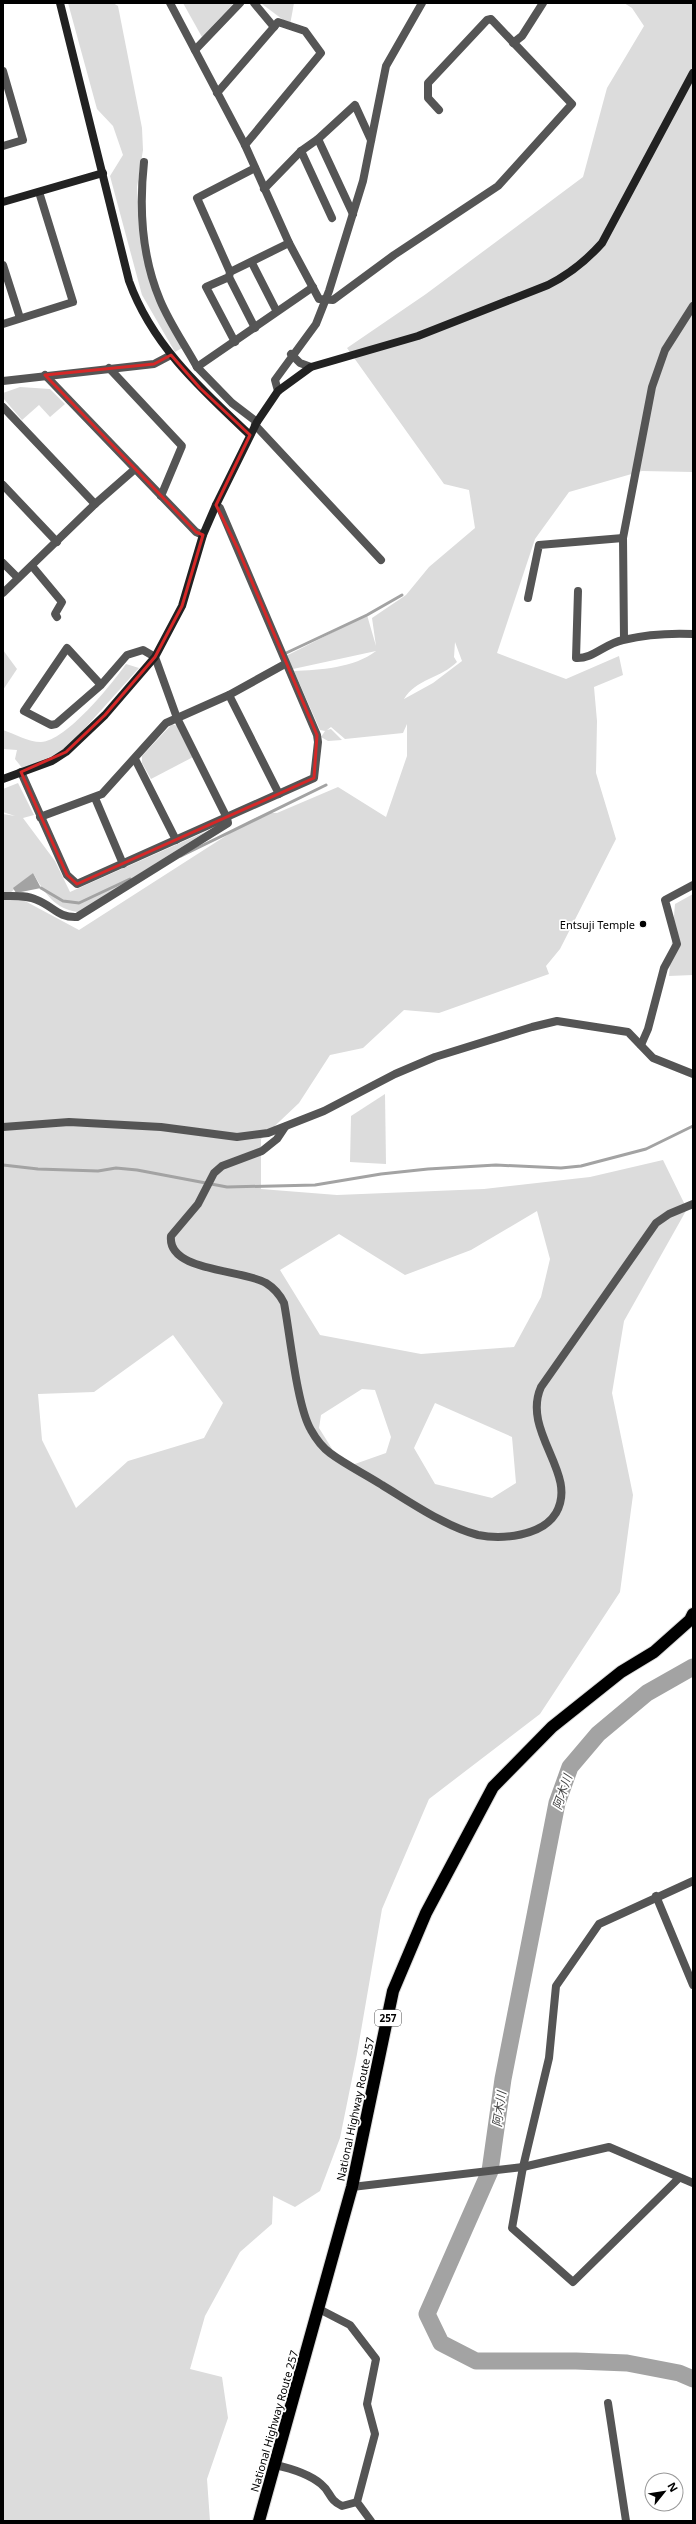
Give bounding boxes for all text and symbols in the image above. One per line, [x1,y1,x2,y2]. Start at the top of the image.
place label: Entsuji Temple [560,917,635,932]
marker: Entsuji Temple [638,919,648,929]
water label: 阿木川 [548,1770,577,1812]
road number: 257 [375,2010,401,2026]
street label: National Highway Route 257 [332,2036,378,2182]
water label: 阿木川 [488,2088,510,2128]
street label: National Highway Route 257 [247,2348,301,2494]
north arrow [644,2472,684,2512]
text: N [664,2479,682,2494]

